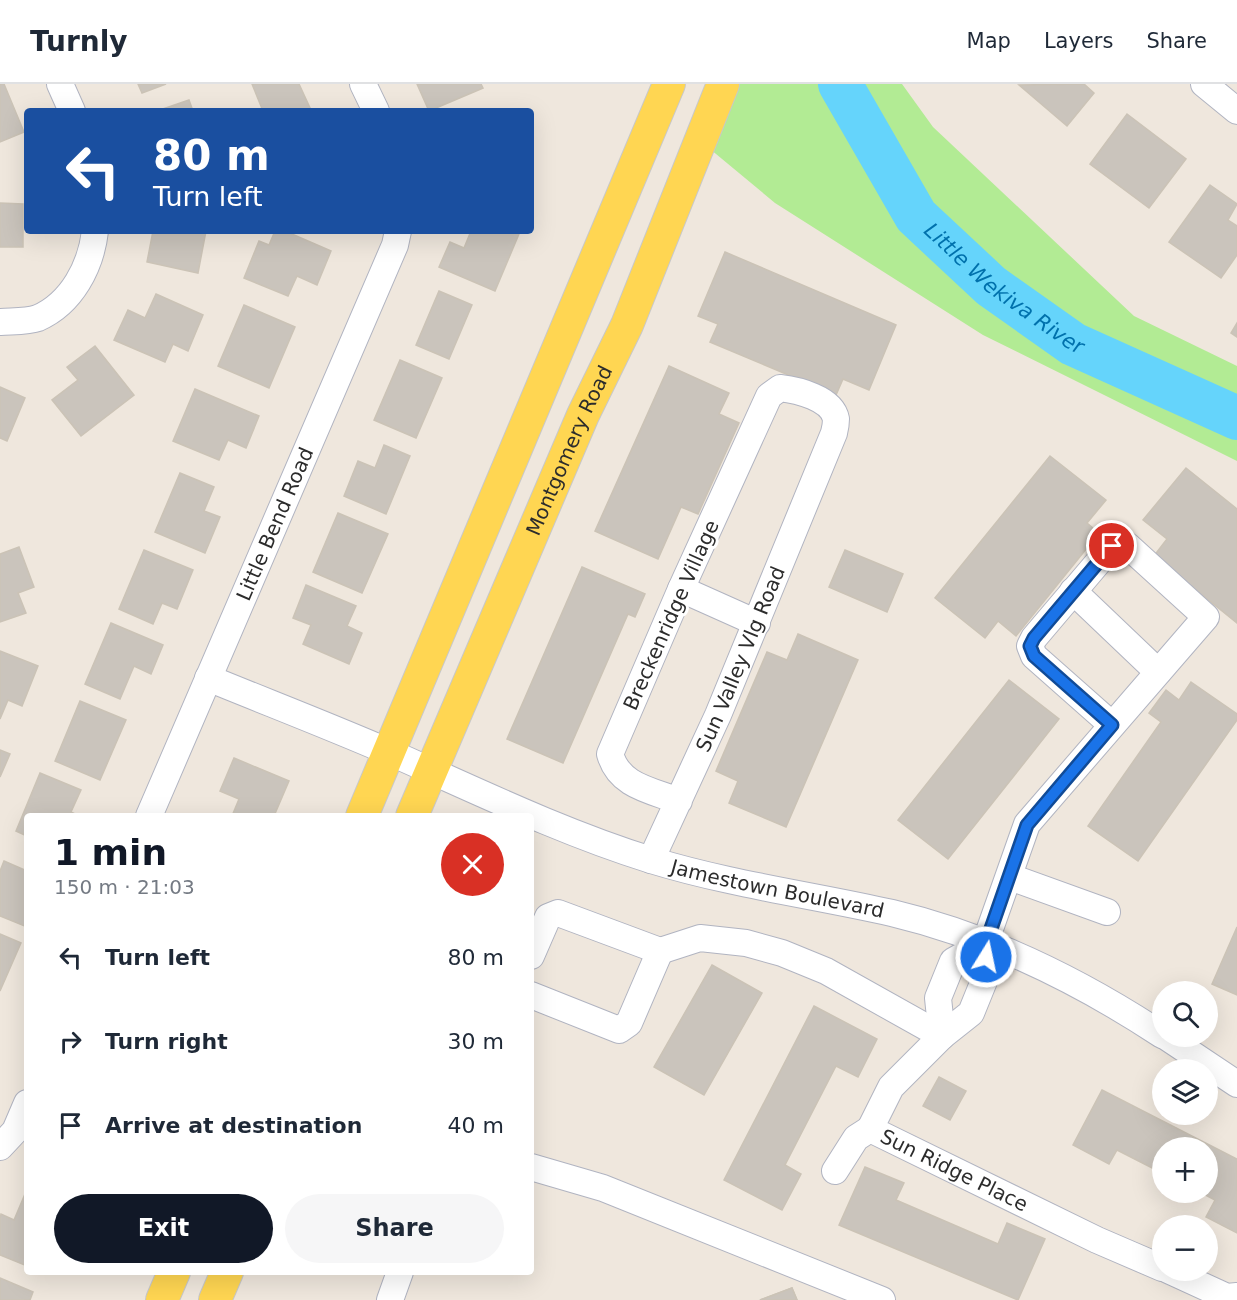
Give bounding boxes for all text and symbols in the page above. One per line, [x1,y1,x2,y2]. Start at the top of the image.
text: Turnly [30,25,128,58]
text: Map [967,29,1011,53]
text: Layers [1044,29,1113,53]
text: Share [1146,29,1207,53]
text: 80 m [153,131,270,180]
icon: left [54,132,132,210]
text: Turn left [153,181,263,212]
water label: Little Wekiva River [919,218,1089,360]
street label: Montgomery Road [521,361,617,539]
street label: Little Bend Road [231,444,318,604]
street label: Breckenridge Village [618,516,724,714]
pin [1086,520,1137,571]
icon: arrive [1095,529,1128,562]
street label: Sun Valley Vlg Road [691,563,790,756]
text: 1 min [54,832,167,873]
button: close [441,833,504,896]
street label: Jamestown Boulevard [666,854,886,923]
text: 150 m · 21:03 [54,875,195,899]
position arrow [954,925,1018,989]
icon: left [54,941,87,974]
text: Turn left [105,945,210,970]
text: 80 m [448,945,504,970]
map controls [1152,981,1218,1281]
button: search [1152,981,1218,1047]
icon: right [54,1025,87,1058]
text: Turn right [105,1029,228,1054]
text: 30 m [448,1029,504,1054]
button: layers [1152,1059,1218,1125]
icon: arrive [54,1109,87,1142]
text: Arrive at destination [105,1113,362,1138]
text: 40 m [448,1113,504,1138]
street label: Sun Ridge Place [877,1124,1032,1216]
button: + [1152,1137,1218,1203]
button: Exit [54,1194,273,1263]
button: Share [285,1194,504,1263]
button: − [1152,1215,1218,1281]

